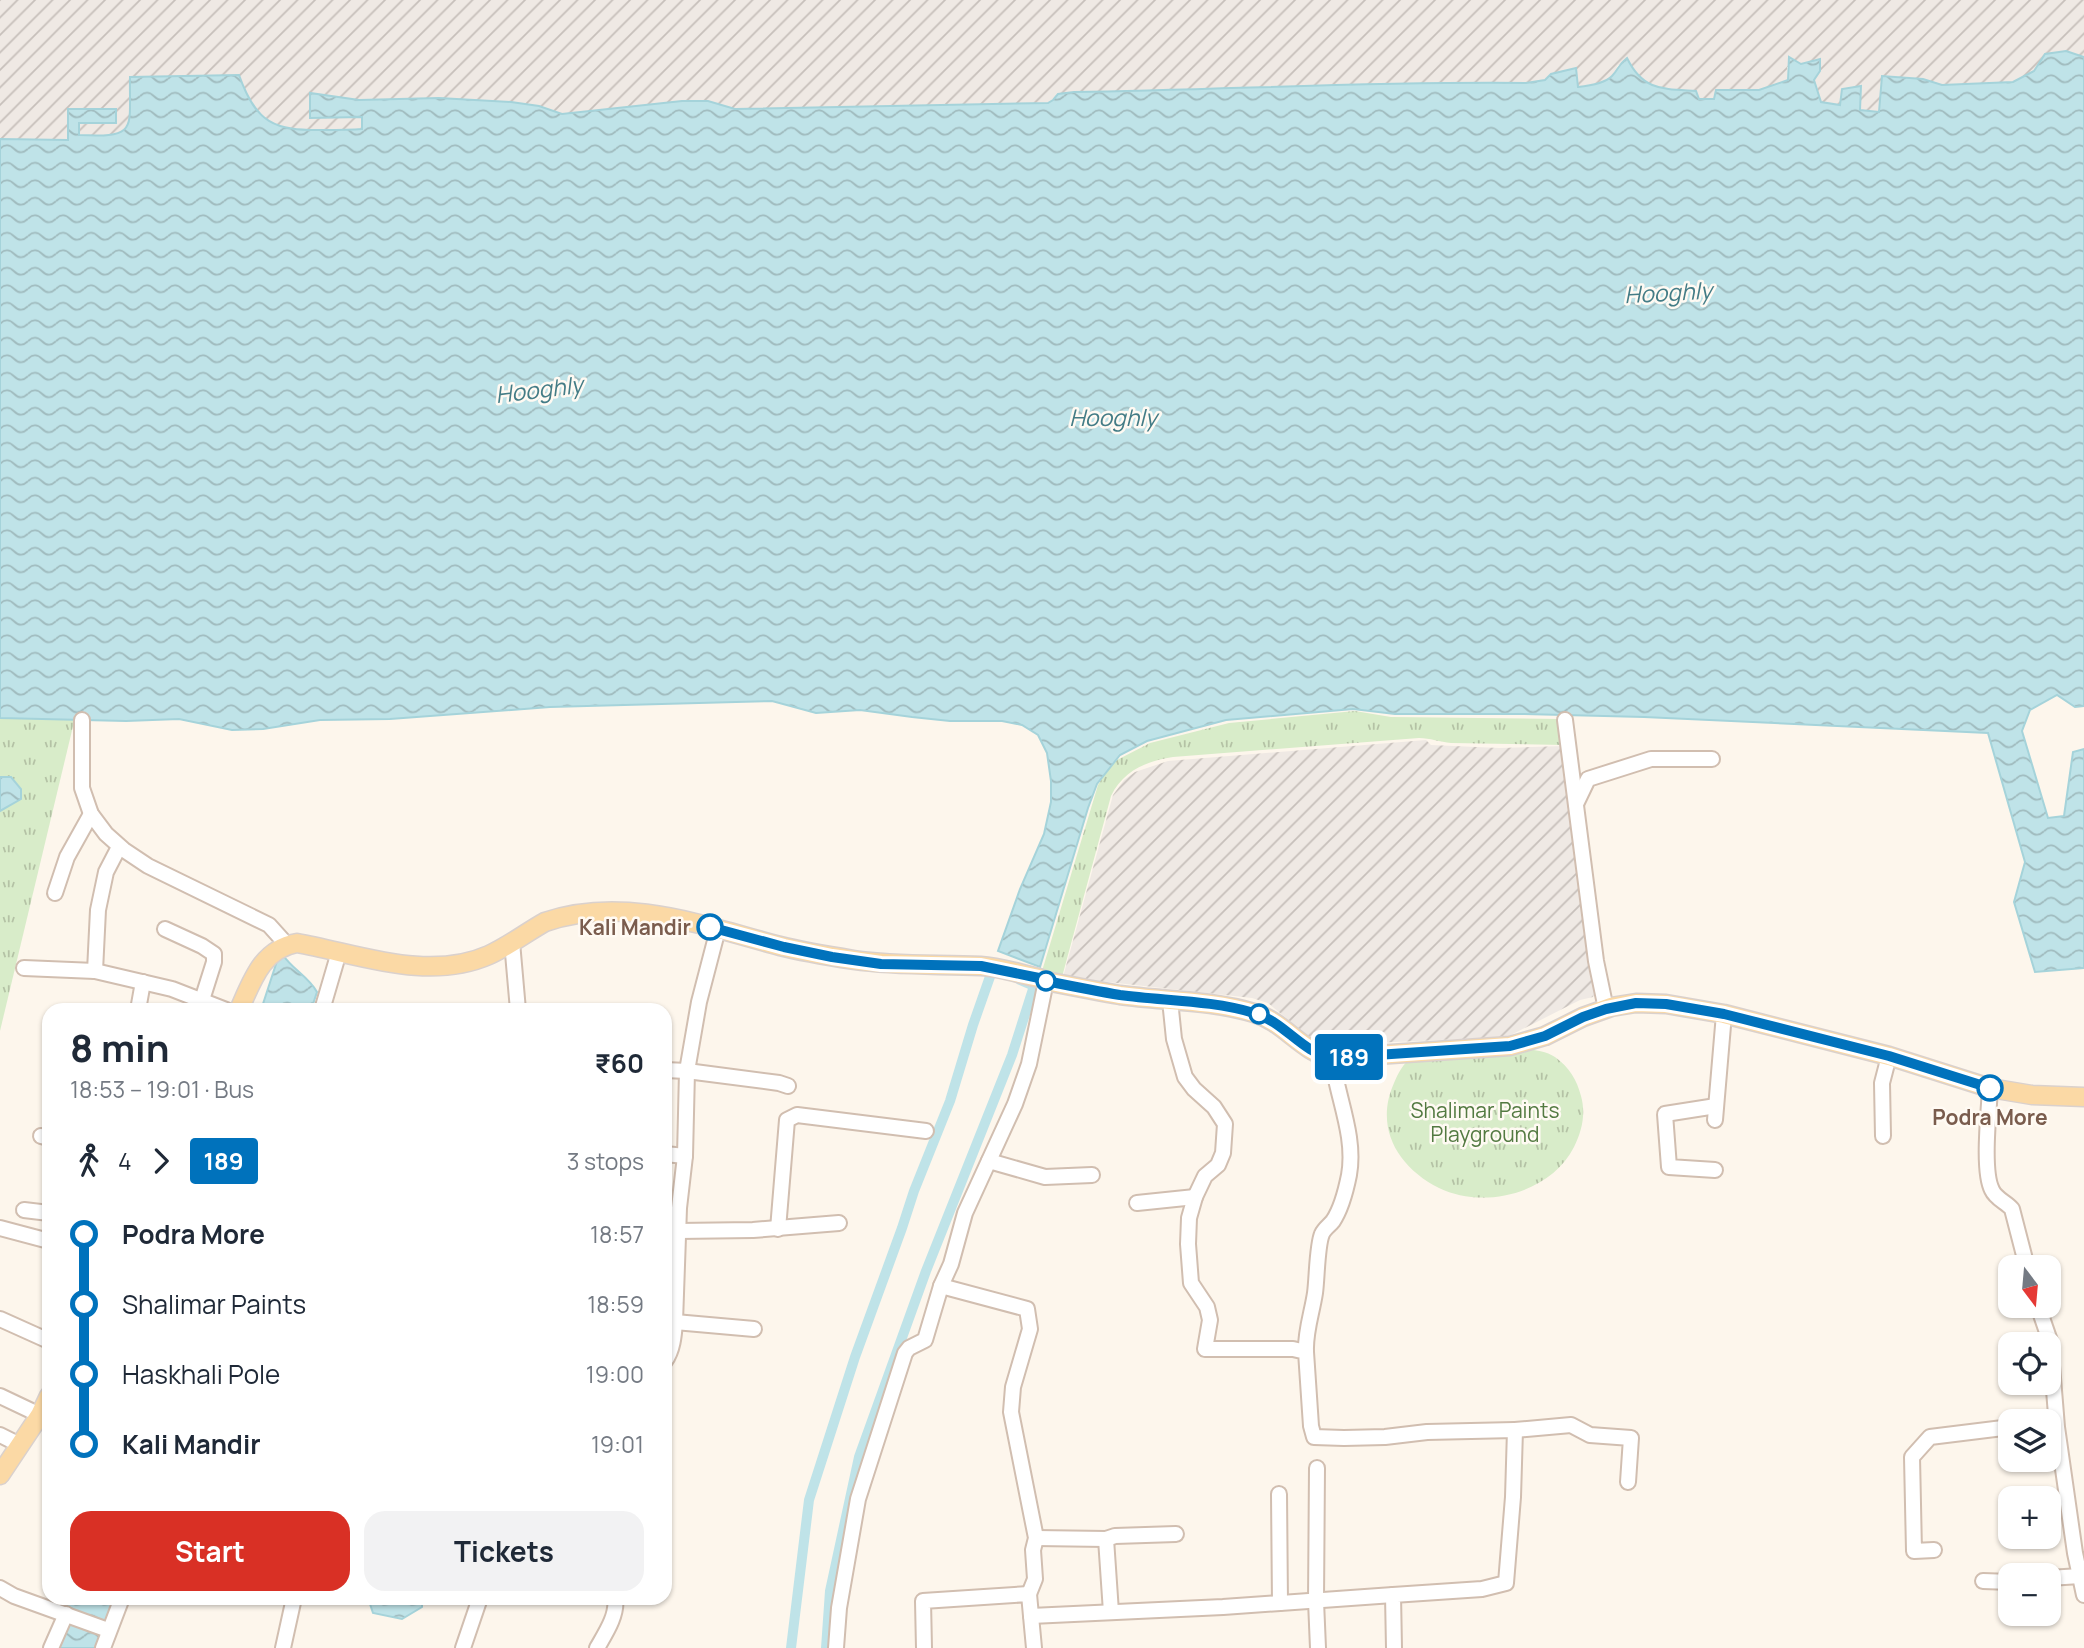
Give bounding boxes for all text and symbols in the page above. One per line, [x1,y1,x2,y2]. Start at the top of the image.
water label: Hooghly [1623,274,1716,310]
water label: Hooghly [494,367,587,410]
water label: Hooghly [1069,401,1160,433]
place label: Kali Mandir [579,913,691,941]
marker: Kali Mandir [697,914,723,940]
unlabelled marker [1036,971,1056,991]
unlabelled marker [1249,1004,1269,1024]
text: 8 min [70,1021,169,1073]
line badge: 189 [1309,1034,1389,1080]
text: 189 [1329,1040,1369,1073]
text: ₹60 [595,1045,644,1081]
text: 18:53 – 19:01 · Bus [70,1073,254,1105]
marker: Podra More [1977,1075,2003,1101]
park label: Shalimar Paints Playground [1411,1096,1559,1148]
place label: Podra More [1932,1103,2048,1131]
icon: walk [70,1142,108,1180]
icon: forward [142,1142,180,1180]
text: 189 [204,1144,244,1177]
text: 4 [118,1145,132,1177]
text: 3 stops [567,1145,644,1177]
text: Podra More [122,1216,265,1252]
text: 18:57 [590,1218,644,1250]
north arrow [1998,1255,2062,1318]
map controls [1998,1255,2061,1626]
text: Shalimar Paints [122,1286,306,1322]
text: 18:59 [587,1288,644,1320]
button: locate [1998,1332,2061,1395]
text: Haskhali Pole [122,1356,280,1392]
text: 19:00 [586,1358,644,1390]
button: layers [1998,1409,2061,1472]
text: Kali Mandir [122,1426,261,1462]
text: 19:01 [591,1428,644,1460]
button: + [1998,1486,2061,1549]
button: Start [70,1511,350,1591]
button: Tickets [364,1511,644,1591]
button: − [1998,1563,2061,1626]

